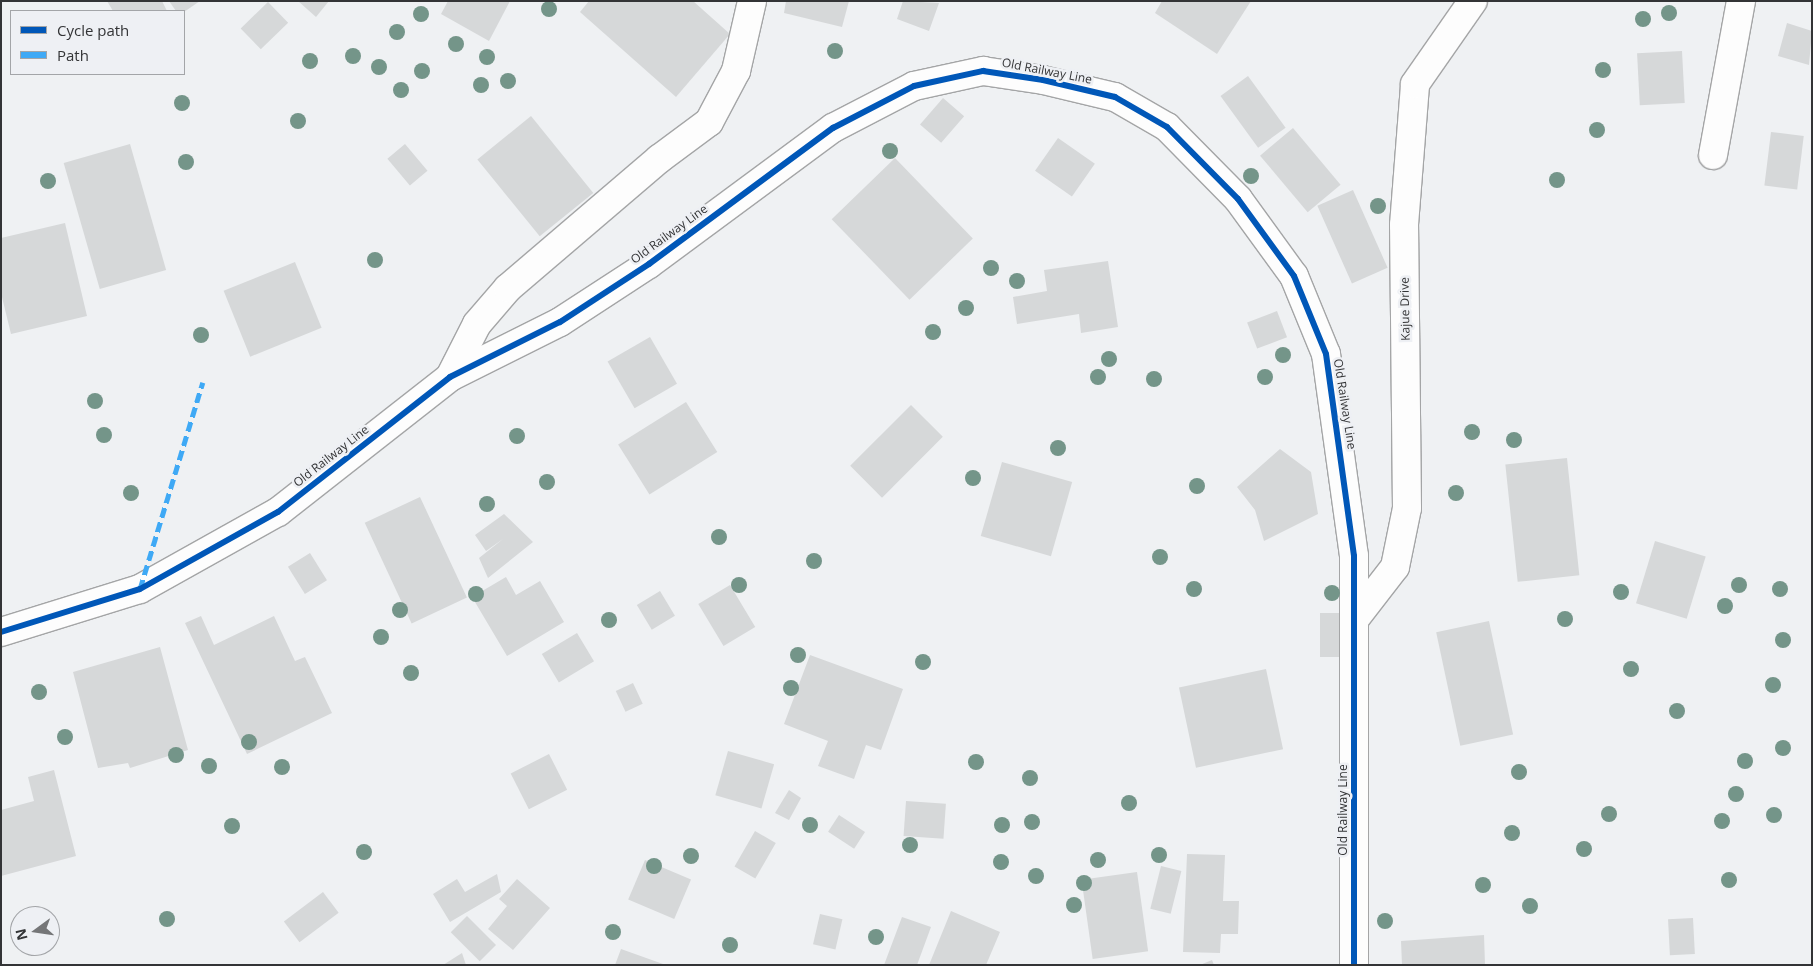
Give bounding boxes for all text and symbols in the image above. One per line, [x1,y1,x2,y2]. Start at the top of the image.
legend [10,10,185,75]
text: Cycle path [57,20,129,40]
text: Path [57,45,89,65]
street label: Old Railway Line [1001,55,1093,87]
street label: Old Railway Line [628,201,710,267]
street label: Kajue Drive [1397,277,1413,341]
street label: Old Railway Line [1331,358,1359,450]
street label: Old Railway Line [291,422,371,490]
street label: Old Railway Line [1336,764,1350,856]
north arrow [10,906,60,956]
text: N [10,927,32,942]

